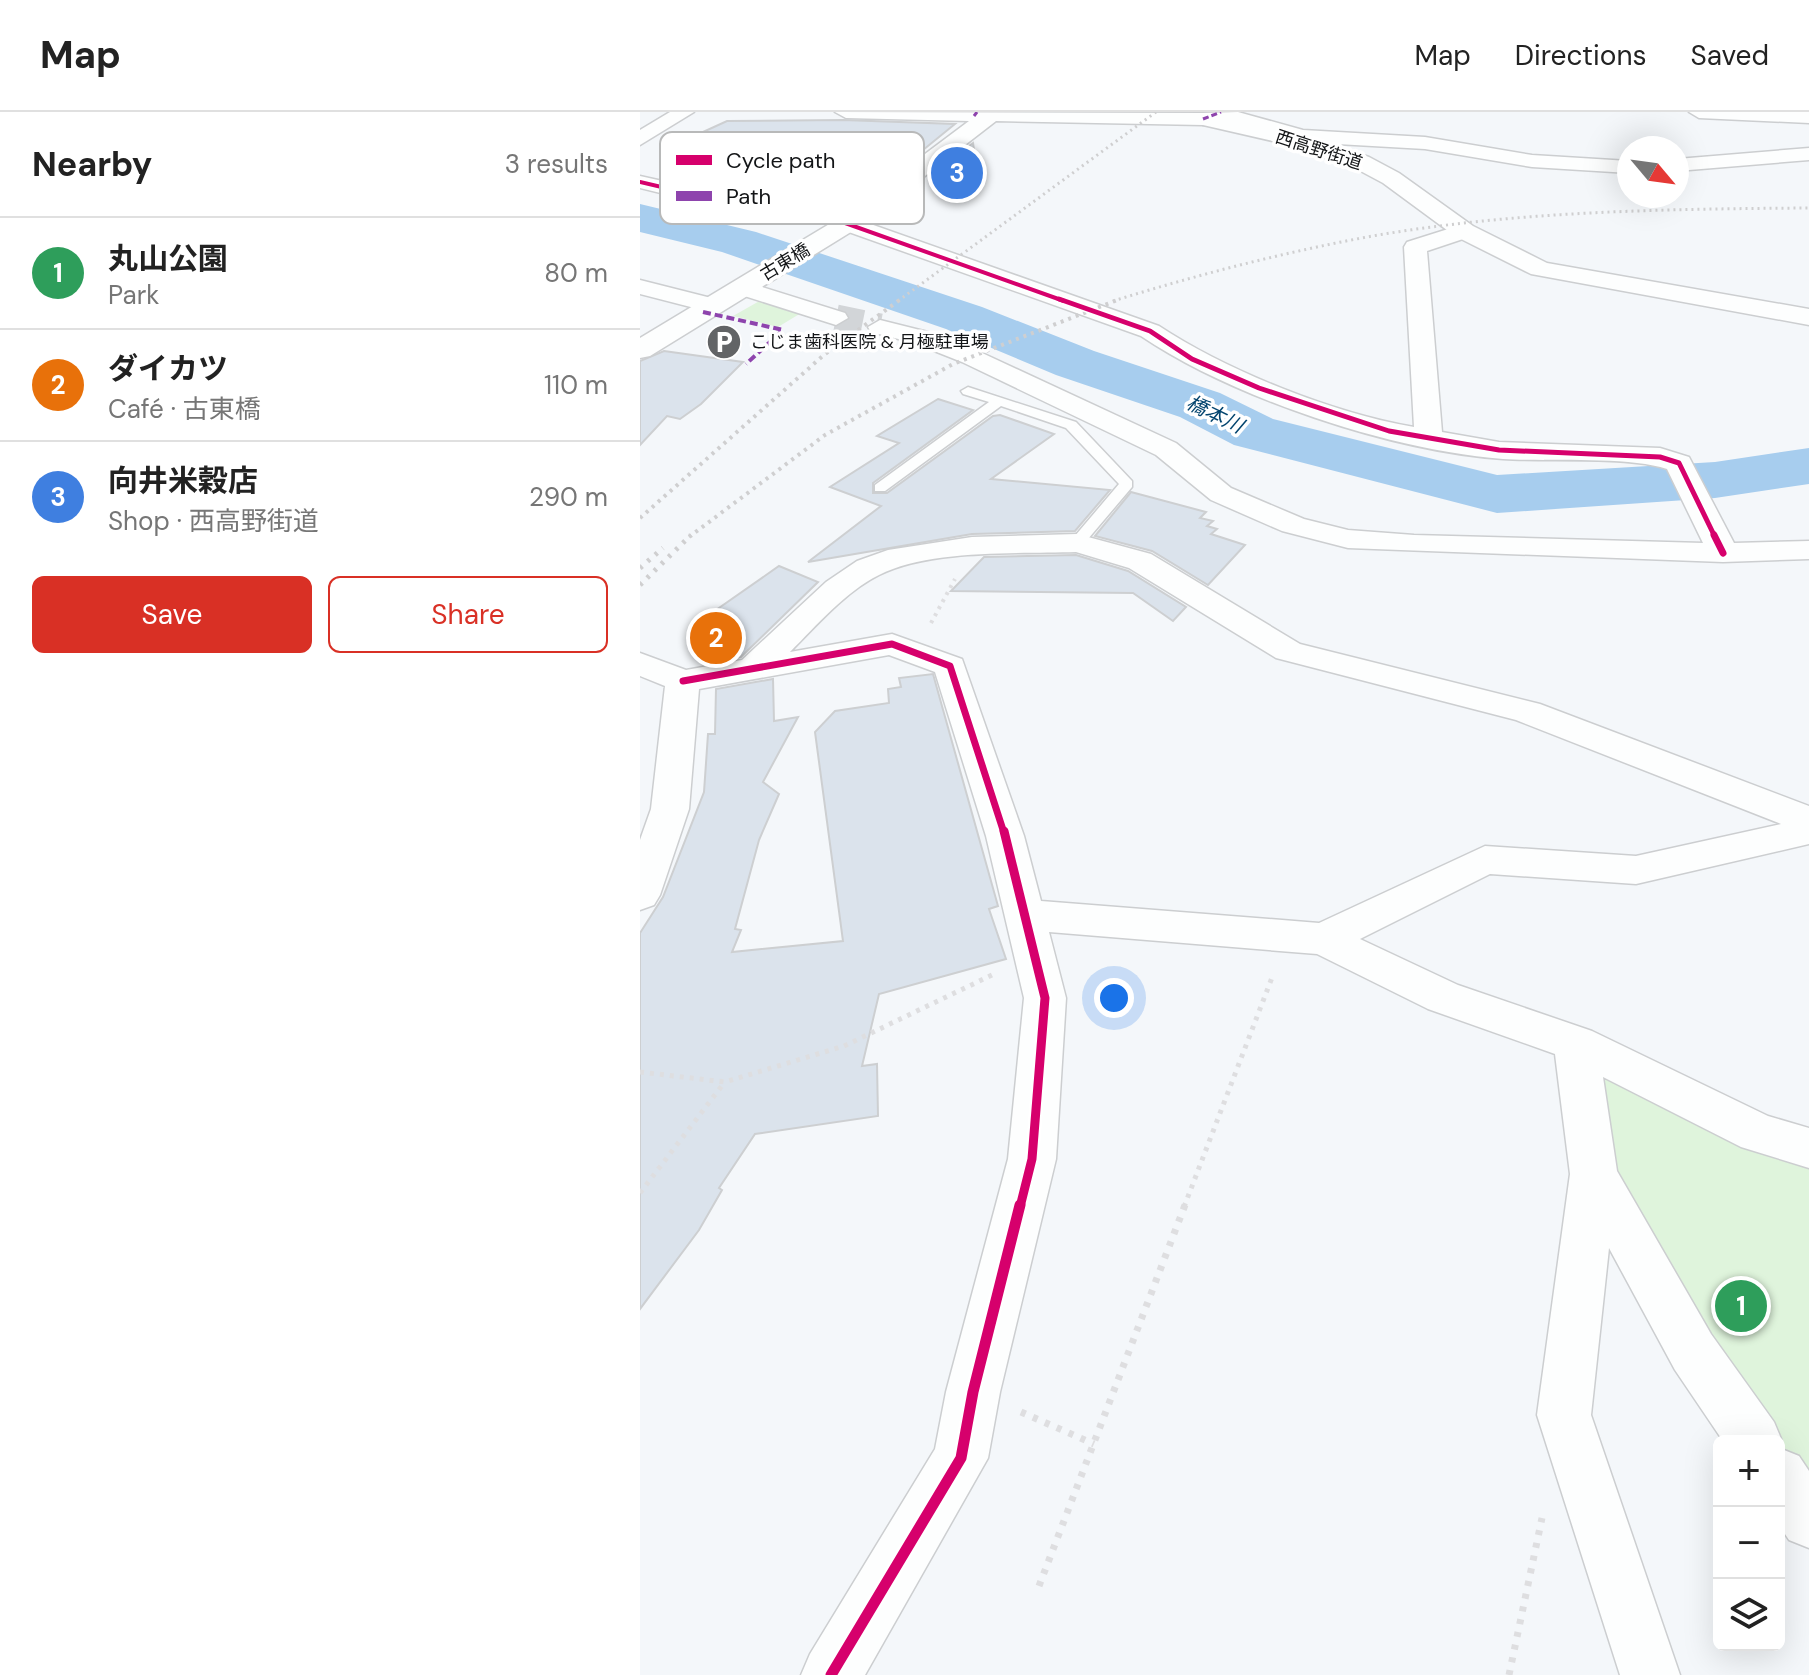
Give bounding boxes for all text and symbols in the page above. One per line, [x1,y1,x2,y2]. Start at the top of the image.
text: Map [40,30,121,80]
text: Map [1414,37,1471,74]
text: Directions [1515,37,1647,74]
text: Saved [1691,37,1769,74]
street label: 西高野街道 [1272,125,1366,175]
legend [660,132,924,224]
north arrow [1617,136,1689,208]
text: Nearby [32,142,152,187]
pin: 3 [931,143,983,203]
text: Cycle path [726,146,836,175]
text: 3 results [505,147,608,181]
text: Path [726,182,771,211]
street label: 古東橋 [756,238,814,286]
text: 丸山公園 [108,239,228,278]
text: 1 [53,256,63,290]
text: 80 m [544,256,608,290]
text: Park [108,278,159,312]
parking icon: こじま歯科医院 & 月極駐車場 [705,323,743,361]
place label: こじま歯科医院 & 月極駐車場 [750,330,989,354]
text: ダイカツ [108,349,228,388]
text: 2 [50,368,66,402]
text: 110 m [544,368,608,402]
water label: 橋本川 [1182,389,1249,440]
text: Café · 古東橋 [108,392,261,426]
text: 向井米穀店 [108,461,258,500]
text: 3 [50,480,66,514]
text: 290 m [529,480,608,514]
text: Shop · 西高野街道 [108,504,319,538]
button: Save [32,576,312,653]
button: Share [328,576,608,653]
pin: 2 [690,608,742,668]
your location [1094,978,1134,1018]
pin: 1 [1715,1276,1767,1336]
map controls [1713,1435,1785,1651]
button: + [1713,1435,1785,1507]
button: − [1713,1507,1785,1579]
button: layers [1713,1579,1785,1651]

